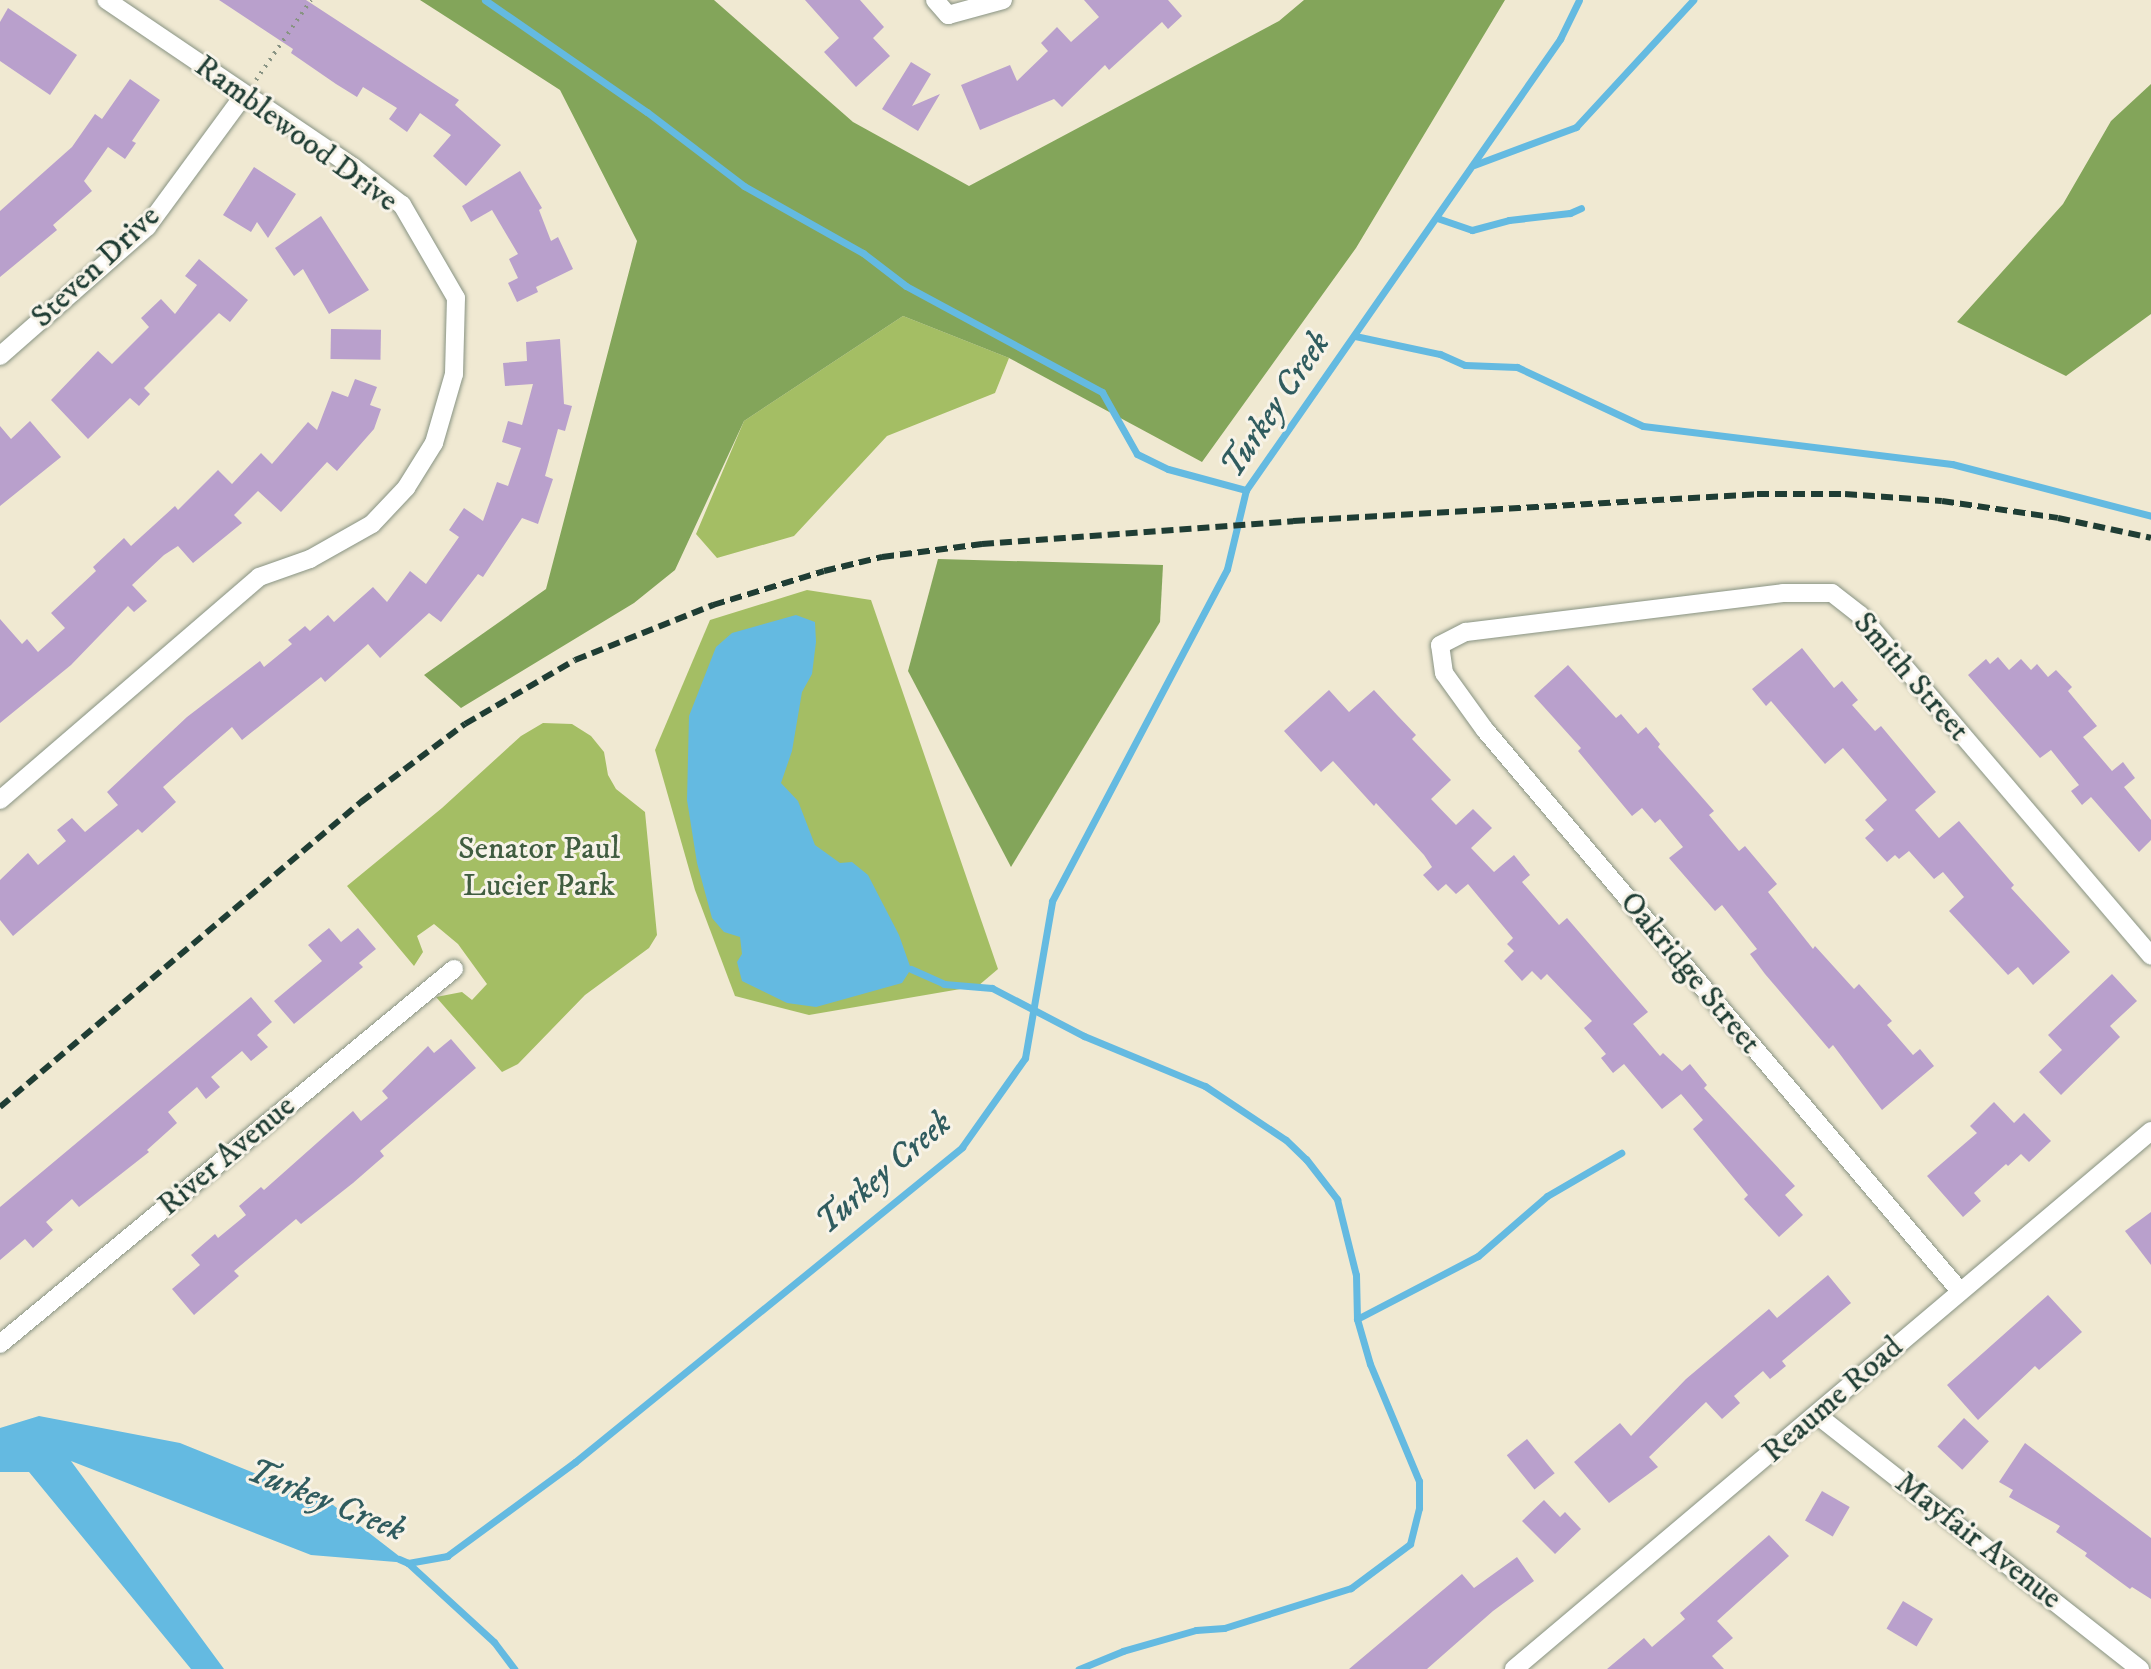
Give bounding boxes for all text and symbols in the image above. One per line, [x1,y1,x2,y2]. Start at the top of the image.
street label: Ramblewood Drive [187,47,405,221]
street label: Steven Drive [24,198,168,336]
water label: Turkey Creek [1212,324,1340,486]
street label: Smith Street [1845,605,1977,749]
park label: Senator Paul Lucier Park [458,831,620,906]
street label: Oakridge Street [1611,884,1769,1062]
street label: River Avenue [150,1087,304,1225]
water label: Turkey Creek [808,1103,960,1243]
street label: Reaume Road [1755,1329,1911,1471]
water label: Turkey Creek [241,1451,411,1551]
street label: Mayfair Avenue [1887,1464,2069,1618]

